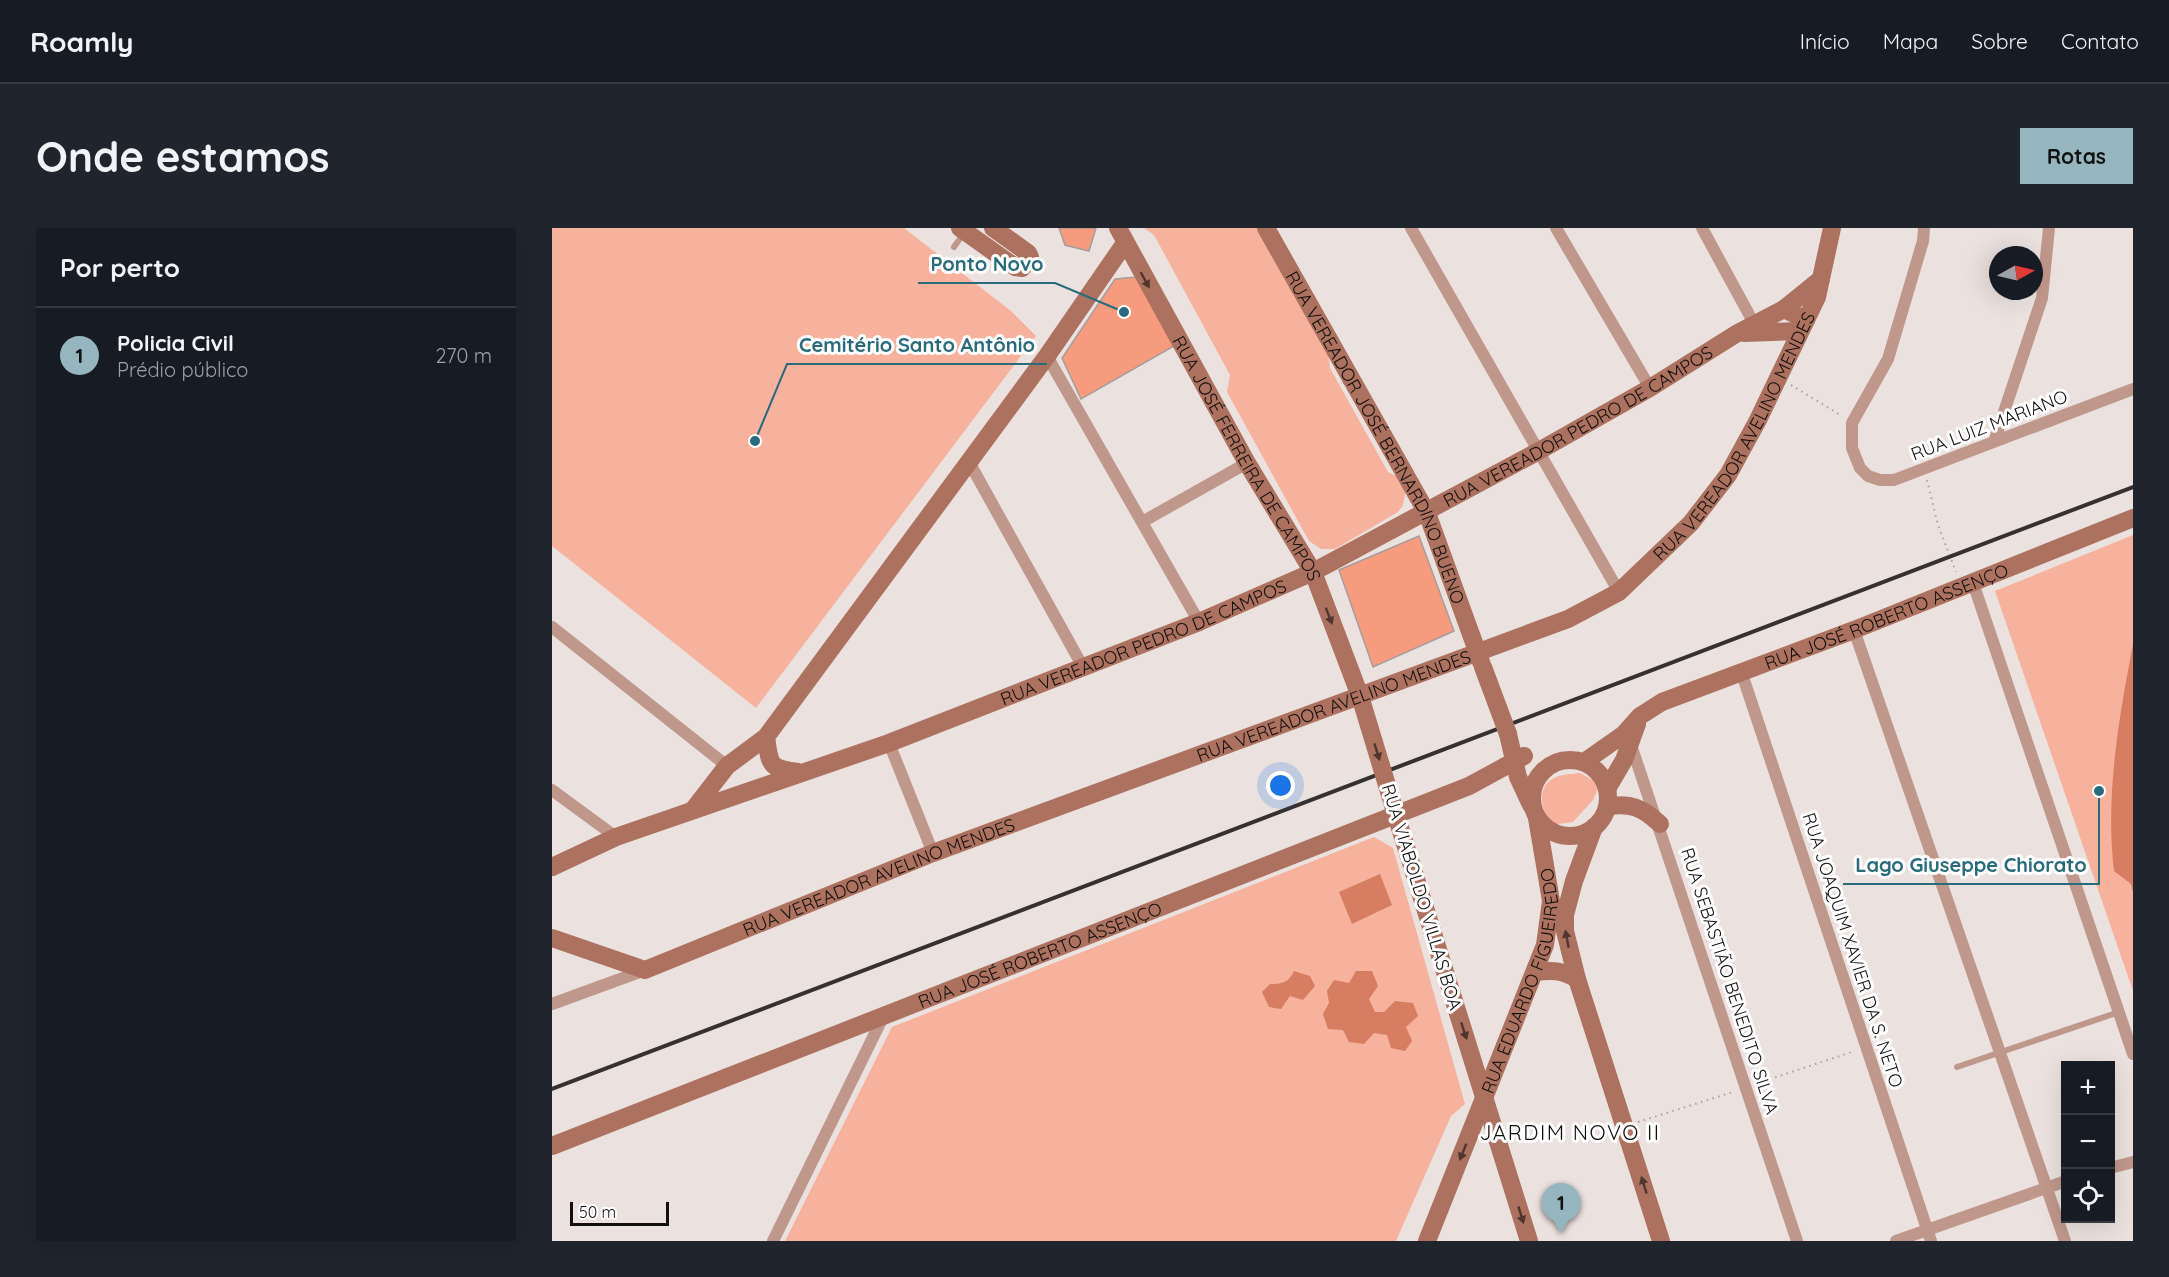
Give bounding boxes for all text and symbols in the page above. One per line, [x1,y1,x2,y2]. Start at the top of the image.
text: Roamly [30,24,134,59]
text: Início [1800,28,1850,54]
text: Mapa [1883,28,1938,54]
text: Sobre [1971,28,2028,54]
text: Contato [2061,28,2139,54]
button: Rotas [2020,128,2133,184]
text: Onde estamos [36,130,330,183]
callout: Ponto Novo [918,245,1055,283]
north arrow [1989,246,2043,300]
text: Por perto [60,251,180,284]
text: Ponto Novo [930,251,1044,276]
street label: RUA VEREADOR JOSÉ BERNARDINO BUENO [1281,267,1470,607]
one-way arrow [1140,271,1150,288]
street label: RUA VEREADOR AVELINO MENDES [1648,308,1820,565]
callout: Cemitério Santo Antônio [787,326,1047,364]
text: Policia Civil [117,329,234,357]
street label: RUA JOSÉ FERREIRA DE CAMPOS [1168,331,1327,584]
text: Cemitério Santo Antônio [799,332,1035,357]
street label: RUA VEREADOR PEDRO DE CAMPOS [1439,340,1717,512]
text: 1 [76,343,83,368]
text: 270 m [435,343,492,368]
text: Prédio público [117,357,248,382]
street label: RUA LUIZ MARIANO [1907,385,2071,465]
street label: RUA JOSÉ ROBERTO ASSENÇO [1761,558,2011,674]
street label: RUA VEREADOR PEDRO DE CAMPOS [997,574,1290,710]
one-way arrow [1325,607,1335,625]
street label: RUA VEREADOR AVELINO MENDES [1193,644,1474,766]
one-way arrow [1373,743,1382,761]
your location [1266,771,1295,800]
street label: RUA VIABOLDO VILLAS BOA [1377,781,1468,1013]
street label: RUA JOAQUIM XAVIER DA S. NETO [1798,810,1908,1090]
street label: RUA VEREADOR AVELINO MENDES [739,812,1018,941]
street label: RUA SEBASTIÃO BENEDITO SILVA [1676,845,1784,1118]
callout: Lago Giuseppe Chiorato [1843,846,2099,884]
text: Lago Giuseppe Chiorato [1855,852,2087,877]
street label: RUA EDUARDO FIGUEIREDO [1476,866,1563,1097]
street label: RUA JOSÉ ROBERTO ASSENÇO [915,896,1165,1013]
one-way arrow [1562,929,1571,948]
one-way arrow [1460,1022,1469,1040]
map controls [2061,1061,2115,1223]
button: + [2061,1061,2115,1115]
button: − [2061,1115,2115,1169]
district label: JARDIM NOVO II [1480,1119,1661,1145]
one-way arrow [1458,1144,1468,1162]
button: locate [2061,1169,2115,1223]
one-way arrow [1639,1176,1648,1194]
pin: 1 [1542,1184,1580,1233]
scale bar [570,1199,669,1226]
text: 50 m [579,1202,616,1222]
one-way arrow [1517,1206,1526,1224]

